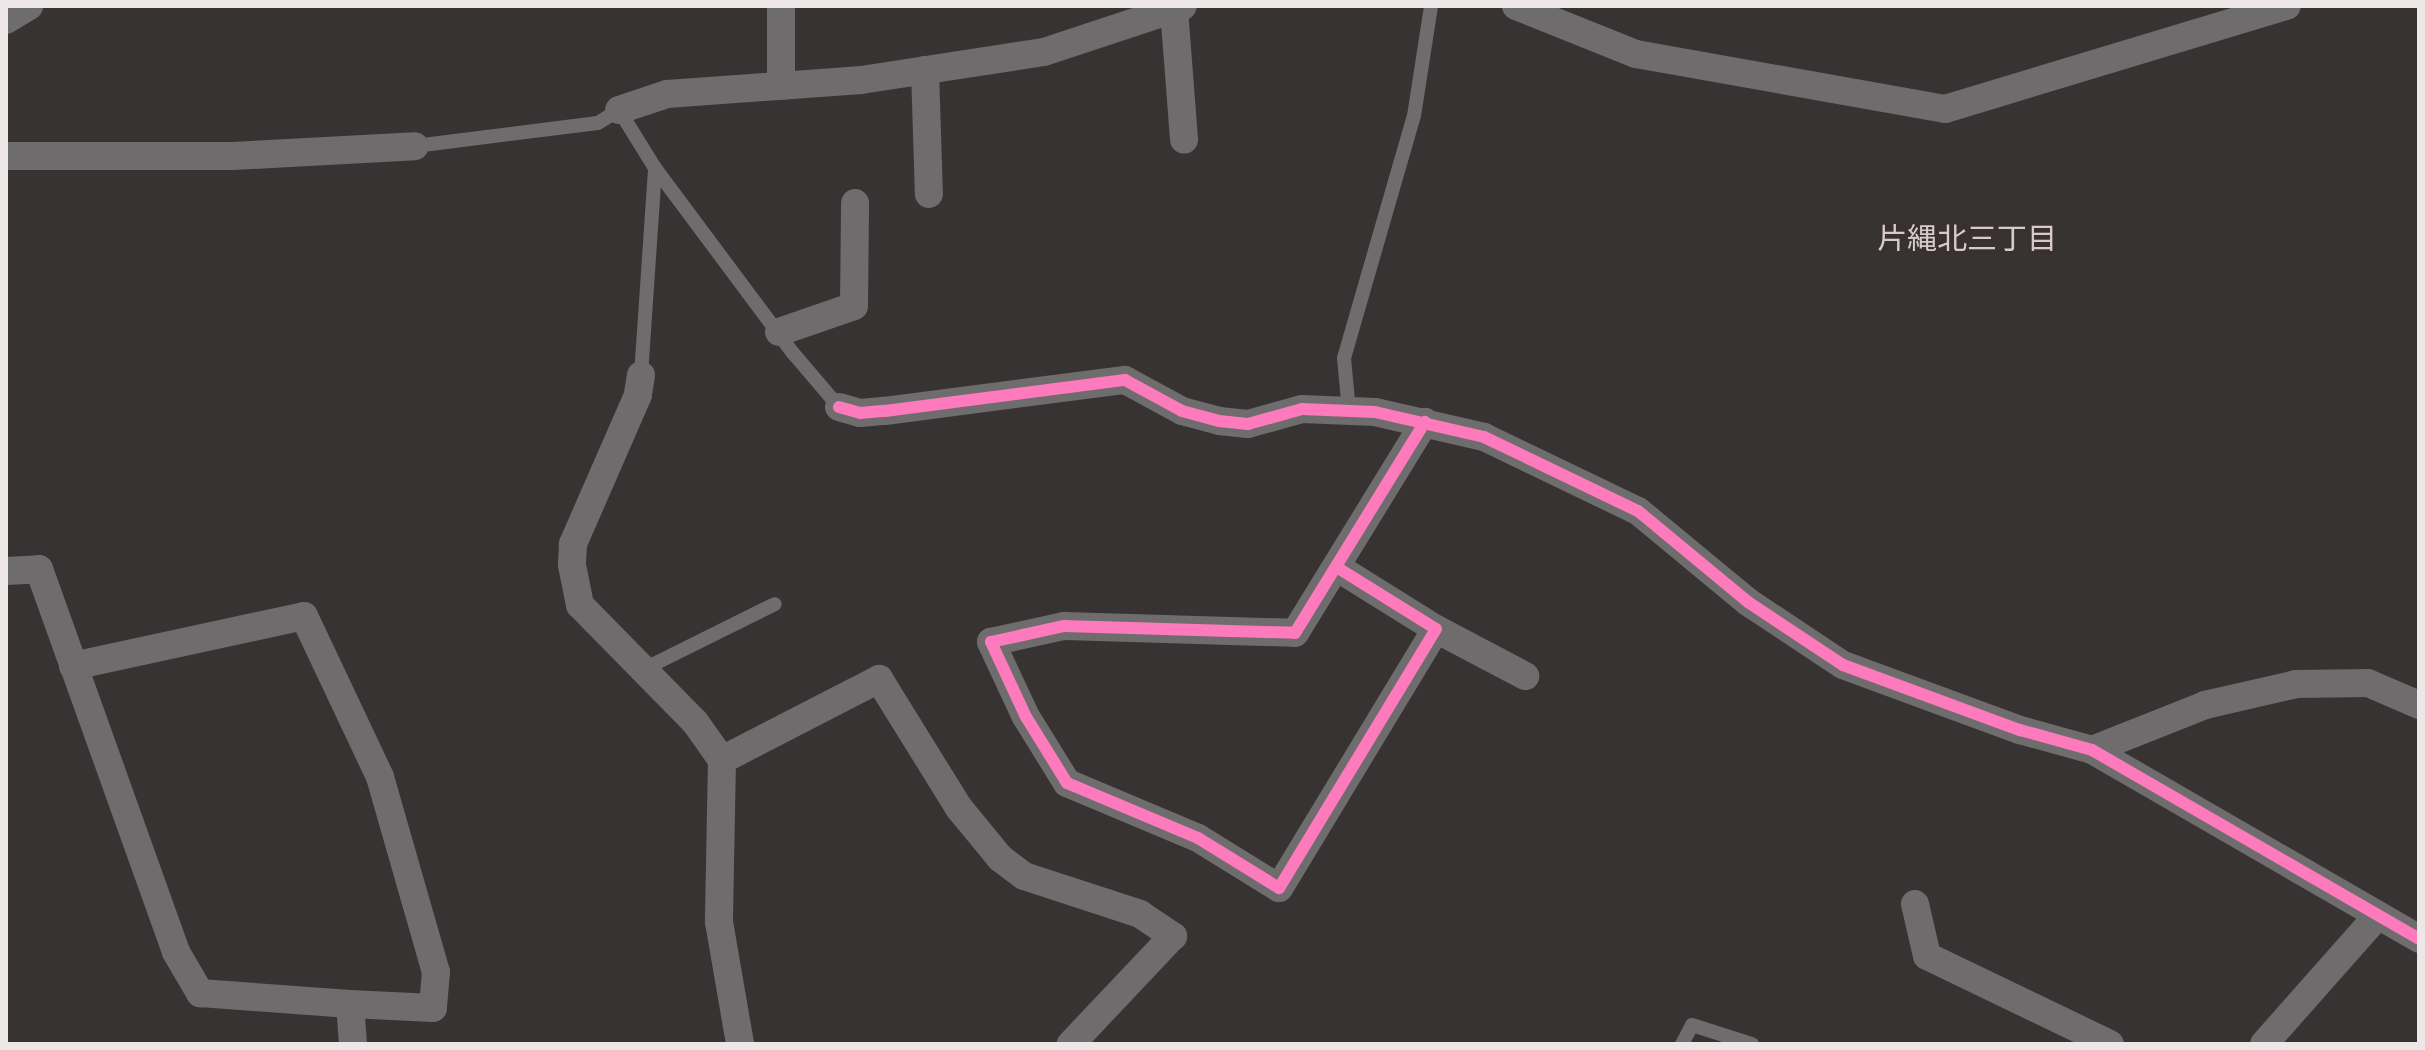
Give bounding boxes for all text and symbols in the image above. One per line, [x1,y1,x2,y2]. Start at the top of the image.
district label: 片縄北三丁目 [1877,220,2057,256]

